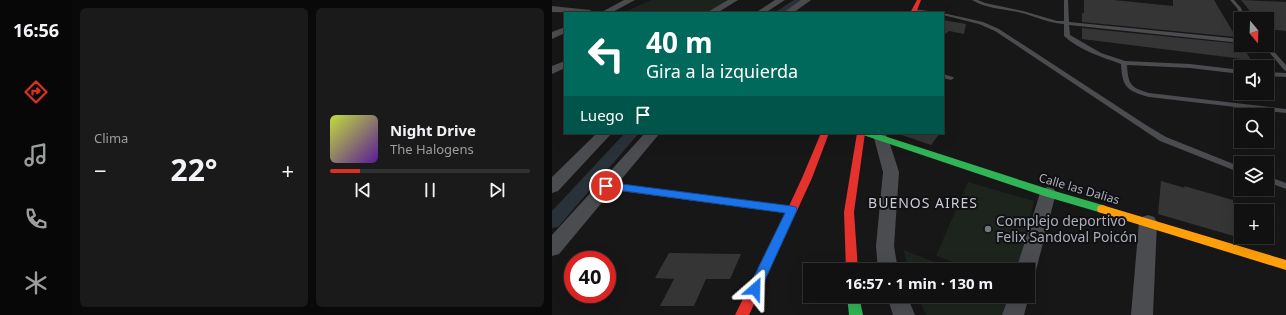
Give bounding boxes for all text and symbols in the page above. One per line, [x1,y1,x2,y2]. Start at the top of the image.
north arrow [1234,12,1274,52]
map controls [1234,12,1274,244]
text: 16:56 [13,18,59,42]
text: 40 m [646,23,713,61]
icon: left [580,28,632,80]
text: Gira a la izquierda [646,59,798,83]
button: sound [1234,60,1274,100]
icon: directions [22,78,50,106]
icon: arrive [632,104,654,126]
text: Luego [580,105,624,125]
button: search [1234,108,1274,148]
text: Night Drive [390,120,476,140]
text: Clima [94,129,128,147]
text: The Halogens [390,140,474,158]
icon: music [22,141,50,169]
text: 22° [170,149,218,190]
text: − [94,155,107,185]
text: + [281,155,294,185]
button: layers [1234,156,1274,196]
pin [589,169,623,203]
street label: Calle las Dalias [1037,169,1122,208]
icon: arrive [595,175,617,197]
icon: previous [352,179,374,201]
icon: pause [419,179,441,201]
icon: next [486,179,508,201]
district label: BUENOS AIRES [868,193,978,212]
button: + [1234,204,1274,244]
icon: phone [22,205,50,233]
place label: Complejo deportivo Felix Sandoval Poicón [996,211,1137,246]
marker: Complejo deportivo Felix Sandoval Poicón [983,224,993,234]
speed limit sign: 40 [564,251,616,303]
position arrow [734,268,776,310]
icon: climate [22,269,50,297]
text: 16:57 · 1 min · 130 m [845,273,993,293]

